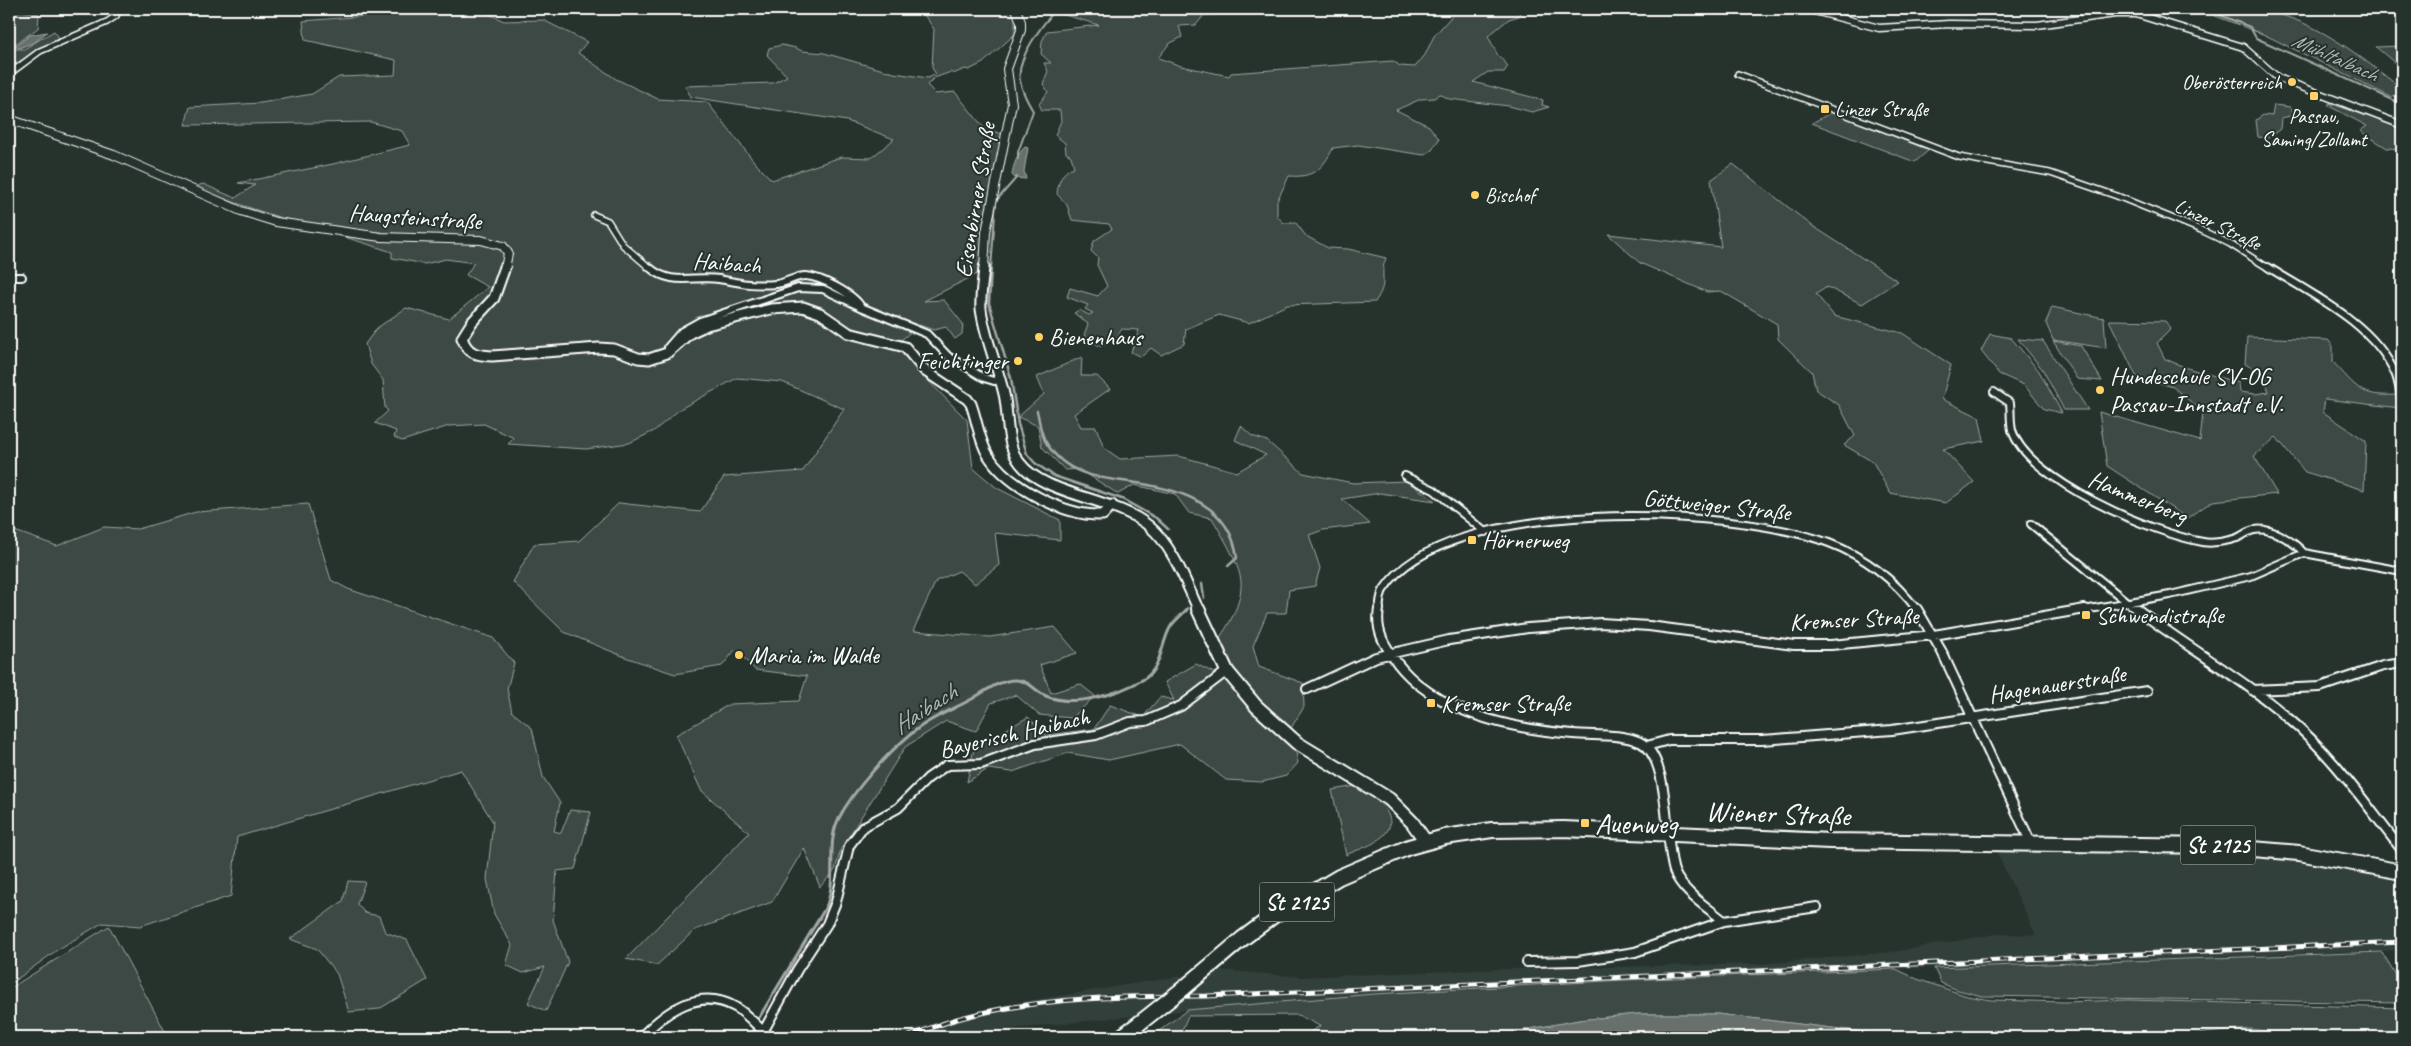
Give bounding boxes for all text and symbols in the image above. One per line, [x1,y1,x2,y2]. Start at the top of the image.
water label: Mühltalbach [2288,27,2384,88]
place label: Oberösterreich [2182,70,2283,95]
marker: Oberösterreich [2286,76,2298,88]
marker: Passau, Saming/Zollamt [2308,90,2320,102]
place label: Linzer Straße [1835,97,1929,122]
marker: Linzer Straße [1819,103,1831,115]
place label: Passau, Saming/Zollamt [2261,104,2369,152]
street label: Eisenbirner Straße [948,118,1002,280]
place label: Bischof [1485,183,1539,208]
marker: Bischof [1469,189,1481,201]
street label: Linzer Straße [2171,193,2266,257]
street label: Haugsteinstraße [348,197,484,237]
street label: Haibach [692,246,763,280]
place label: Bienenhaus [1049,322,1145,352]
marker: Bienenhaus [1033,331,1045,343]
place label: Feichtinger [918,346,1010,376]
marker: Feichtinger [1012,355,1024,367]
place label: Hundeschule SV-OG Passau-Innstadt e.V. [2110,361,2283,419]
marker: Hundeschule SV-OG Passau-Innstadt e.V. [2094,384,2106,396]
street label: Hammerberg [2084,464,2193,531]
street label: Göttweiger Straße [1642,482,1794,528]
place label: Hörnerweg [1482,525,1571,555]
marker: Hörnerweg [1466,534,1478,546]
place label: Schwendistraße [2096,600,2226,630]
street label: Kremser Straße [1789,601,1921,637]
marker: Schwendistraße [2080,609,2092,621]
place label: Maria im Walde [749,640,881,670]
marker: Maria im Walde [733,649,745,661]
street label: Hagenauerstraße [1986,658,2130,710]
water label: Haibach [886,675,964,742]
place label: Kremser Straße [1441,688,1572,718]
marker: Kremser Straße [1425,697,1437,709]
street label: Bayerisch Haibach [936,701,1093,765]
street label: Wiener Straße [1705,792,1853,835]
place label: Auenweg [1595,805,1679,842]
marker: Auenweg [1579,817,1591,829]
road number: St 2125 [2180,826,2256,864]
road number: St 2125 [1260,882,1334,922]

